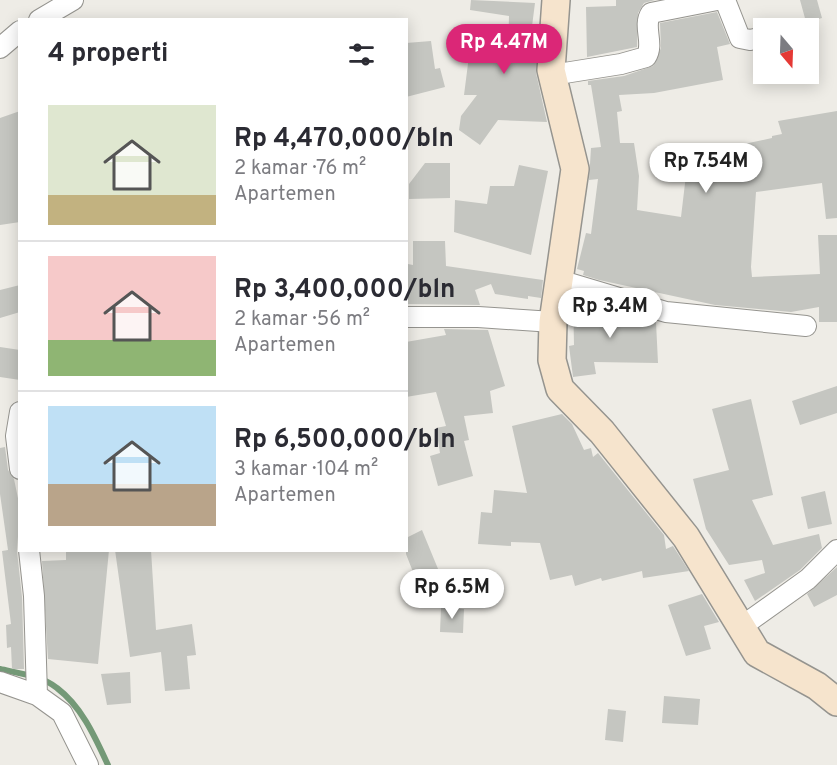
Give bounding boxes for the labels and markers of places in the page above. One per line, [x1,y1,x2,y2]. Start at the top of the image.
pin: Rp 4.47M [442,24,566,75]
pin: Rp 7.54M [644,143,768,194]
pin: Rp 3.4M [555,288,665,339]
pin: Rp 6.5M [397,569,507,620]

